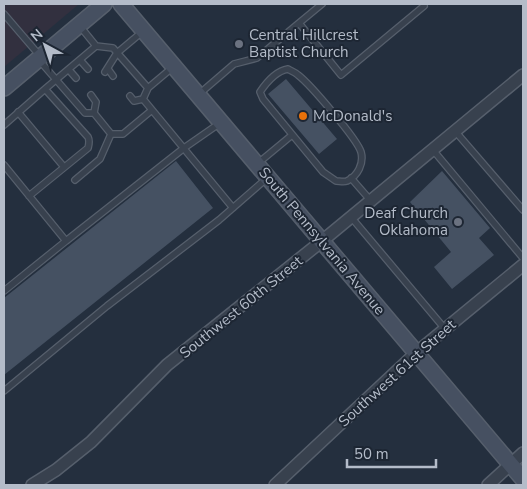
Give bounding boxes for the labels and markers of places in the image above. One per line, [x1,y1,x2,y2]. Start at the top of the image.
place label: Central Hillcrest Baptist Church [249,25,359,62]
marker: Central Hillcrest Baptist Church [233,38,245,50]
place label: McDonald's [313,106,392,126]
marker: McDonald's [297,110,309,122]
place label: Deaf Church Oklahoma [364,203,448,240]
marker: Deaf Church Oklahoma [452,216,464,228]

